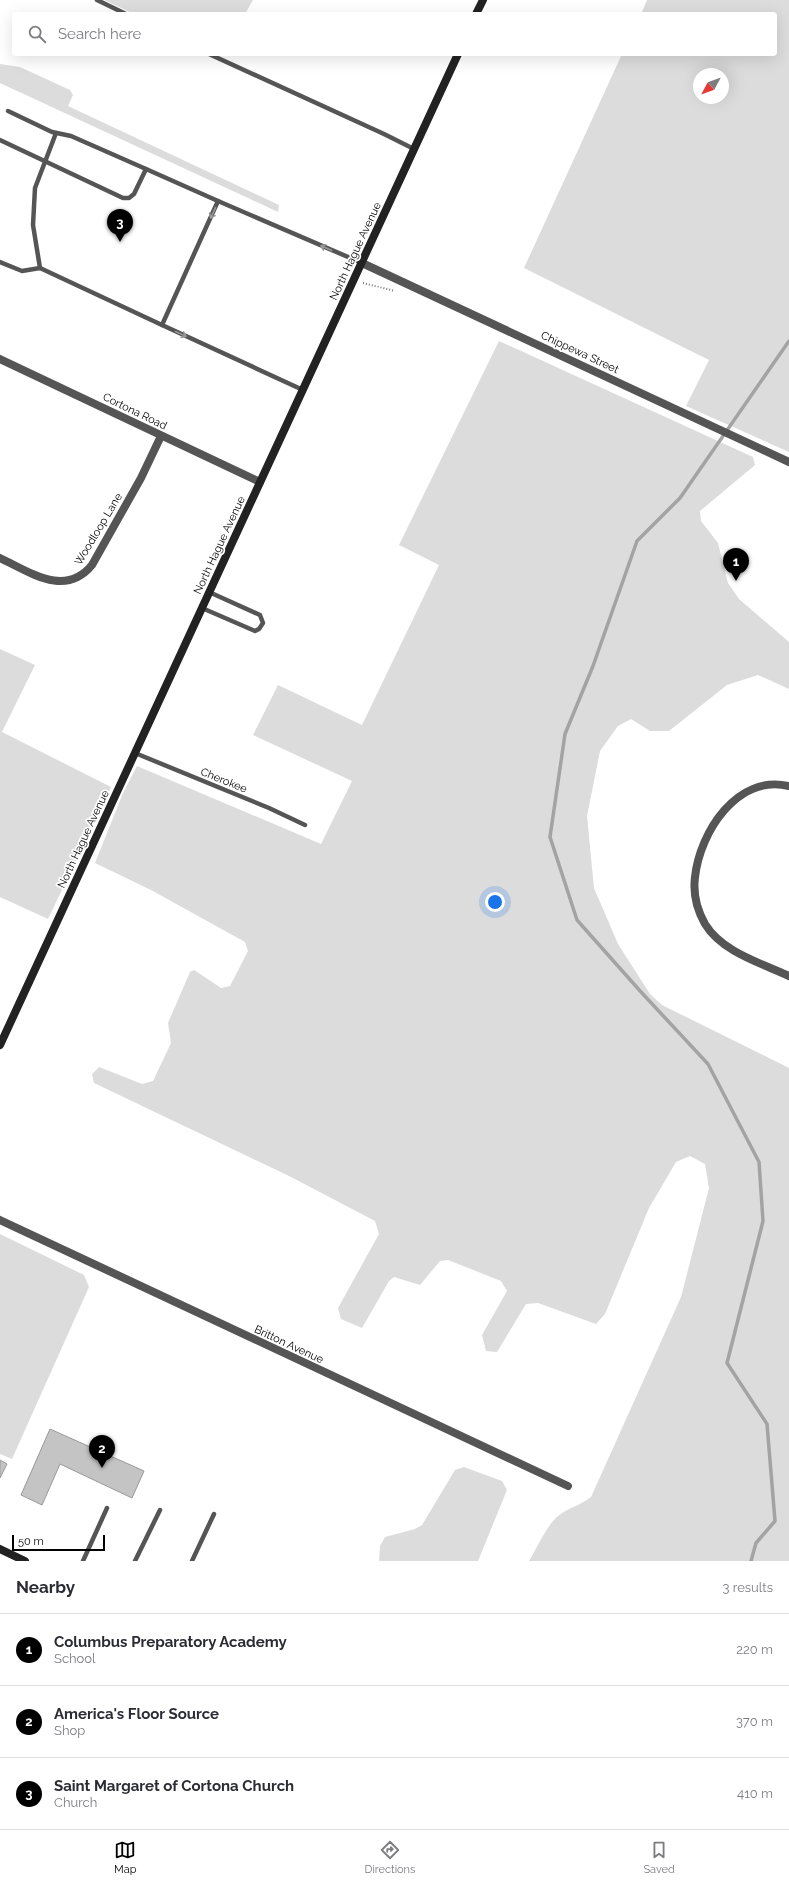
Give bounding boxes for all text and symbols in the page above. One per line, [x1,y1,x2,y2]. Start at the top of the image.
search box [12,12,777,56]
icon: search [26,23,48,45]
text: Search here [58,25,141,43]
north arrow [693,68,729,104]
street label: North Hague Avenue [327,200,384,302]
one-way arrow [209,207,216,219]
pin: 3 [107,209,133,242]
one-way arrow [320,243,332,251]
street label: Chippewa Street [539,329,621,376]
one-way arrow [175,331,187,338]
street label: Cortona Road [101,390,169,433]
street label: Woodloop Lane [72,490,125,568]
street label: North Hague Avenue [191,494,248,596]
pin: 1 [723,548,749,581]
street label: Cherokee [199,765,250,796]
street label: North Hague Avenue [55,788,112,890]
your location [485,892,505,912]
street label: Britton Avenue [252,1323,326,1366]
pin: 2 [89,1435,115,1468]
scale bar [12,1533,105,1552]
text: 50 m [18,1535,44,1548]
text: Nearby [16,1577,75,1597]
text: 3 results [723,1580,773,1595]
text: Columbus Preparatory Academy [54,1633,287,1651]
text: 1 [26,1642,32,1657]
text: 220 m [736,1642,773,1657]
text: School [54,1651,96,1666]
text: America's Floor Source [54,1705,219,1723]
text: 2 [25,1714,33,1729]
text: 370 m [736,1714,773,1729]
text: Shop [54,1723,85,1738]
text: Saint Margaret of Cortona Church [54,1777,294,1795]
text: 3 [25,1786,33,1801]
text: 410 m [737,1786,773,1801]
text: Church [54,1795,97,1810]
tab: Map [114,1839,136,1876]
tab: Directions [365,1839,415,1876]
tab: Saved [643,1839,675,1876]

